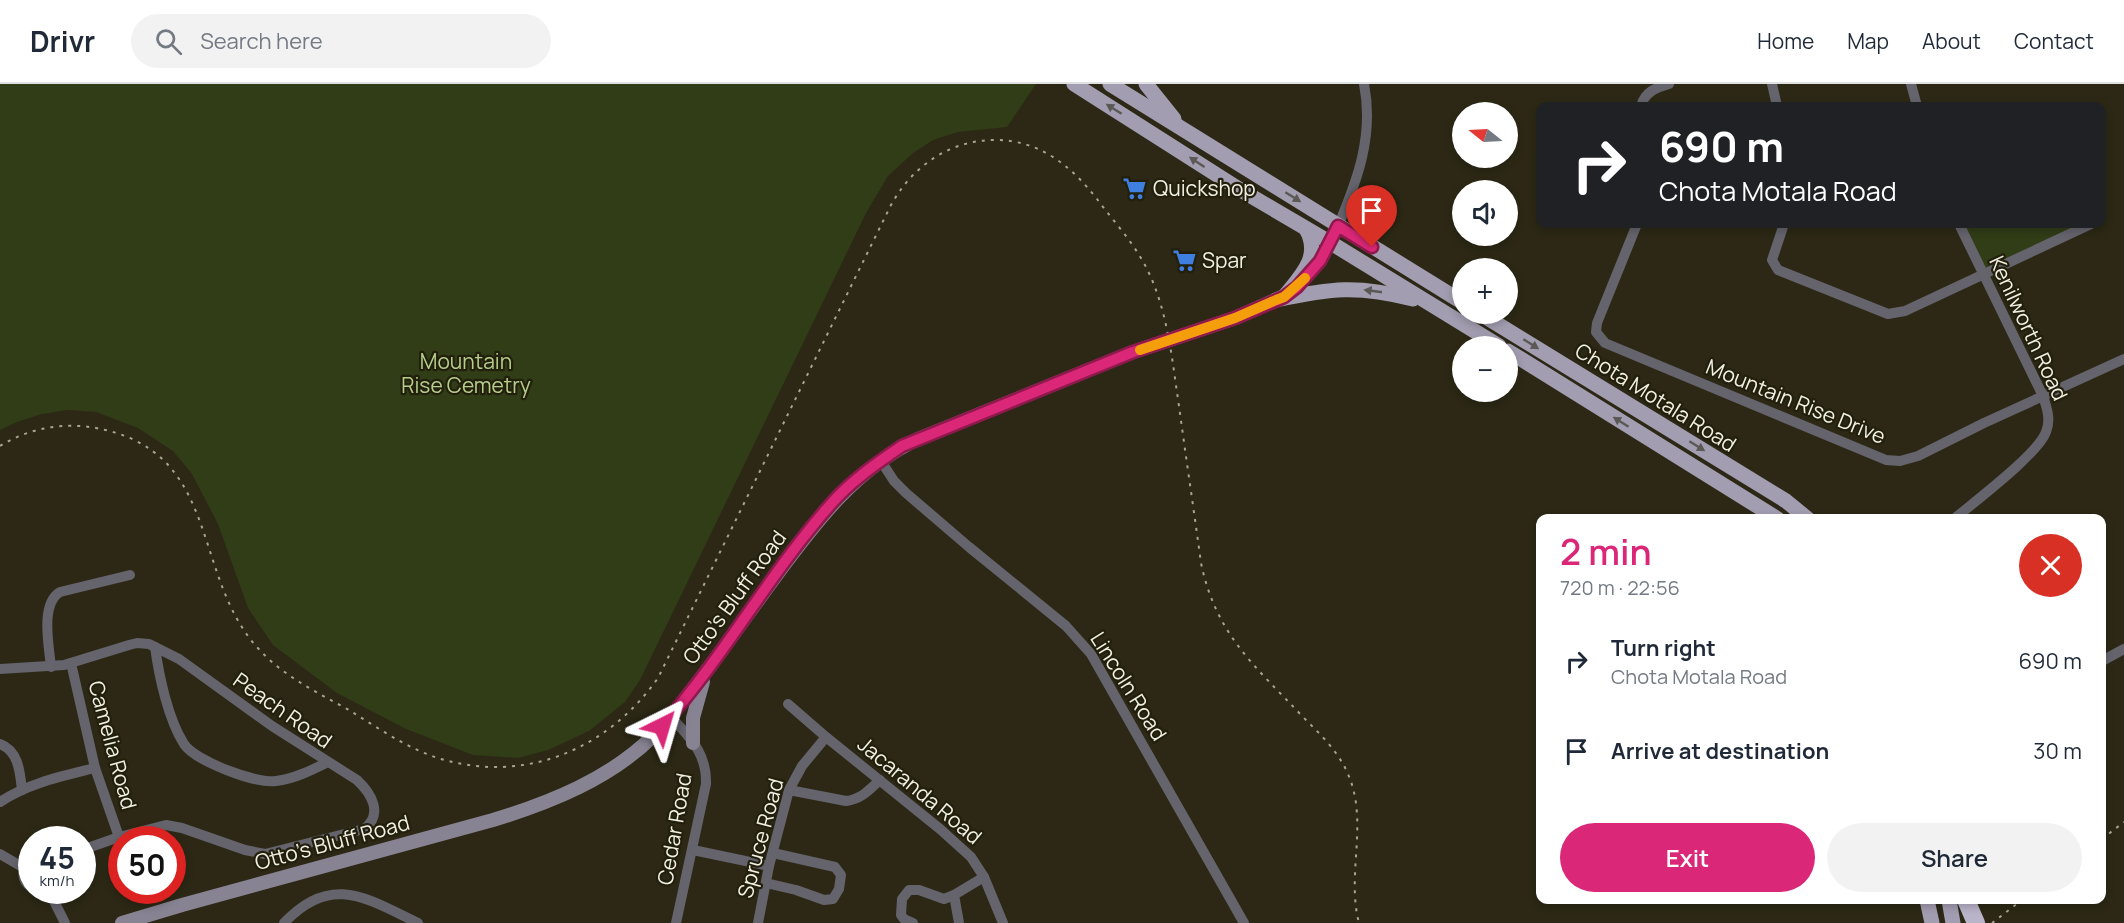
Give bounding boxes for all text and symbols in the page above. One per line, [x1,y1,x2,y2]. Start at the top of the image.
search box [131,14,551,68]
text: Drivr [30,22,95,60]
icon: search [152,25,185,58]
text: Search here [200,26,323,56]
text: Home [1757,27,1814,55]
text: Map [1847,27,1889,55]
text: About [1922,27,1981,55]
text: Contact [2014,27,2094,55]
north arrow [1452,102,1518,168]
map controls [1452,102,1518,402]
one-way arrow [1106,104,1122,115]
text: 690 m [1659,117,1784,175]
icon: right [1560,126,1638,204]
one-way arrow [1189,156,1205,168]
text: Chota Motala Road [1659,172,1897,209]
place label: Quickshop [1153,174,1256,202]
supermarket icon: Quickshop [1122,175,1148,201]
button: sound [1452,180,1518,246]
pin [1346,185,1397,247]
one-way arrow [1285,191,1301,202]
icon: arrive [1355,194,1388,227]
place label: Spar [1202,246,1247,274]
supermarket icon: Spar [1171,247,1197,273]
street label: Kenilworth Road [1983,251,2075,405]
button: + [1452,258,1518,324]
one-way arrow [1364,287,1383,296]
button: − [1452,336,1518,402]
street label: Chota Motala Road [1570,336,1742,458]
one-way arrow [1523,339,1539,350]
park label: Mountain Rise Cemetry [401,347,531,399]
street label: Mountain Rise Drive [1702,352,1890,450]
one-way arrow [1613,416,1629,427]
one-way arrow [1689,441,1705,452]
street label: Otto's Bluff Road [676,524,792,670]
text: 2 min [1560,527,1652,576]
button: close [2019,534,2082,597]
text: 720 m · 22:56 [1560,574,1680,601]
street label: Lincoln Road [1085,626,1173,746]
text: Turn right [1611,633,1716,663]
icon: right [1560,645,1593,678]
text: 690 m [2018,646,2082,676]
text: Chota Motala Road [1611,663,1787,690]
street label: Peach Road [228,666,338,754]
street label: Camelia Road [82,678,144,812]
position arrow [630,694,694,758]
street label: Jacaranda Road [852,730,988,850]
icon: arrive [1560,735,1593,768]
text: Arrive at destination [1611,736,1829,766]
text: 30 m [2033,736,2082,766]
street label: Cedar Road [650,771,698,887]
street label: Spruce Road [731,775,789,901]
street label: Otto's Bluff Road [252,808,412,876]
button: Exit [1560,823,1815,892]
button: Share [1827,823,2082,892]
speed limit sign: 50 [108,826,186,904]
text: 45 [39,837,75,878]
text: km/h [40,870,74,891]

